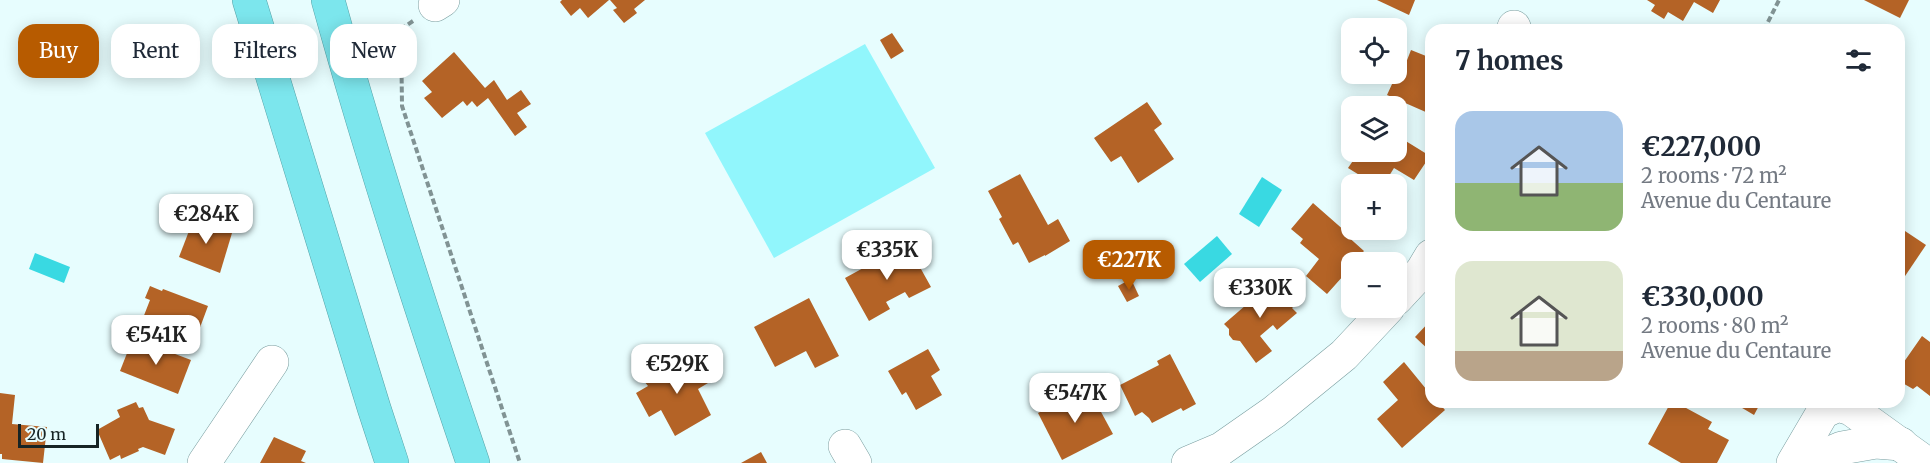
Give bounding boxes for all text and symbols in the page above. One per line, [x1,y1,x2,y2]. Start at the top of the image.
map controls [1341,18,1407,318]
button: locate [1341,18,1407,84]
chip: Buy [18,24,99,78]
chip: Rent [111,24,200,78]
chip: Filters [212,24,318,78]
chip: New [330,24,417,78]
text: 7 homes [1455,44,1563,77]
icon: filters [1842,44,1875,77]
button: layers [1341,96,1407,162]
text: €227,000 [1641,130,1761,163]
icon: home [1503,135,1575,207]
text: 2 rooms · 72 m² [1641,163,1787,188]
button: + [1341,174,1407,240]
text: Avenue du Centaure [1641,188,1831,213]
pin: €284K [164,194,248,245]
text: €284K [173,201,239,226]
pin: €335K [845,230,929,281]
text: €335K [856,237,918,262]
pin: €227K [1087,240,1171,291]
text: €227K [1097,247,1161,272]
button: − [1341,252,1407,318]
pin: €330K [1218,268,1302,319]
text: €330K [1228,275,1292,300]
text: €330,000 [1641,280,1764,313]
icon: home [1503,285,1575,357]
text: 2 rooms · 80 m² [1641,313,1788,338]
pin: €541K [114,315,198,366]
text: €541K [125,322,187,347]
text: Avenue du Centaure [1641,338,1831,363]
pin: €529K [635,344,719,395]
text: €529K [645,351,709,376]
pin: €547K [1033,373,1117,424]
text: €547K [1043,380,1107,405]
scale bar [18,421,99,448]
text: 20 m [27,424,66,444]

